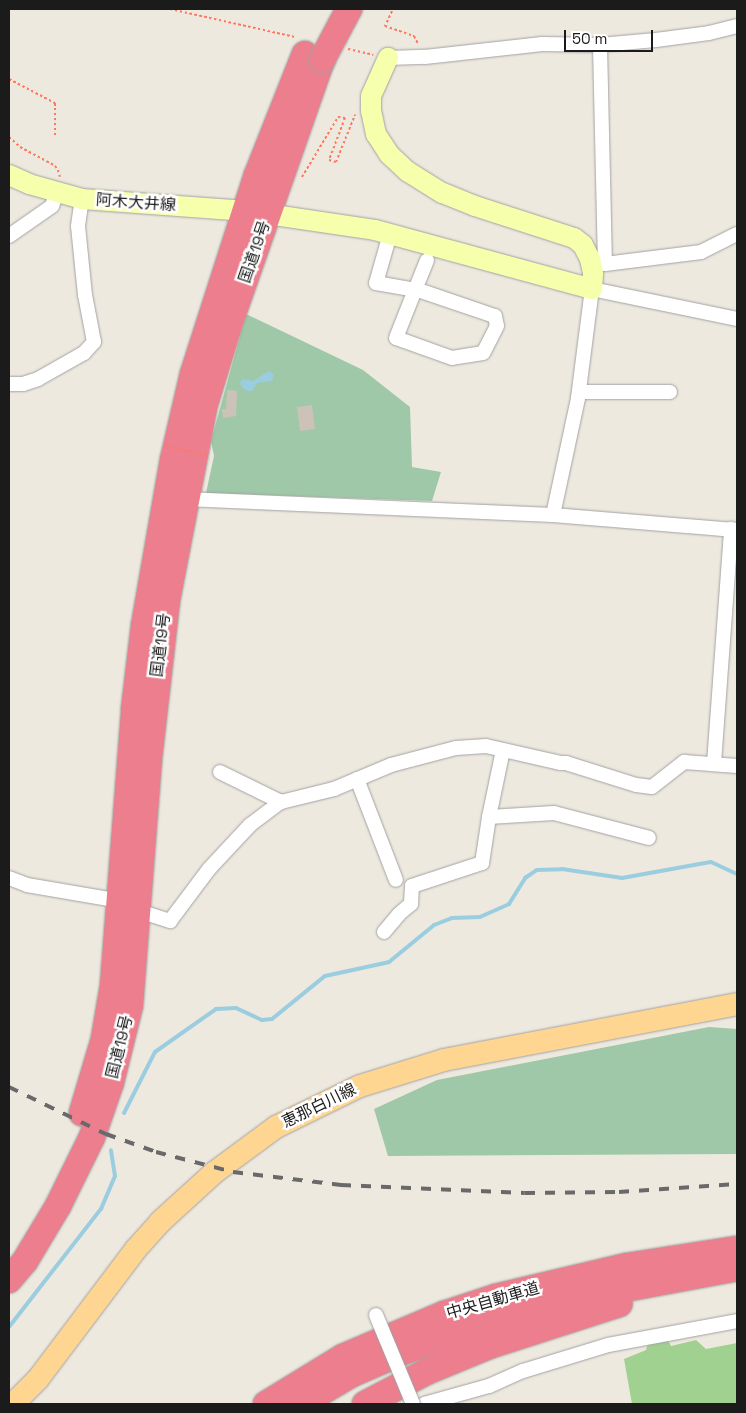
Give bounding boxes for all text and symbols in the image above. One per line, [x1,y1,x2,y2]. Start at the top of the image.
scale bar [566,20,655,52]
text: 50 m [572,29,607,48]
street label: 阿木大井線 [95,191,177,215]
street label: 国道19号 [235,218,275,286]
street label: 国道19号 [148,612,174,678]
street label: 国道19号 [103,1013,137,1081]
street label: 恵那白川線 [279,1080,359,1132]
street label: 中央自動車道 [444,1279,542,1323]

